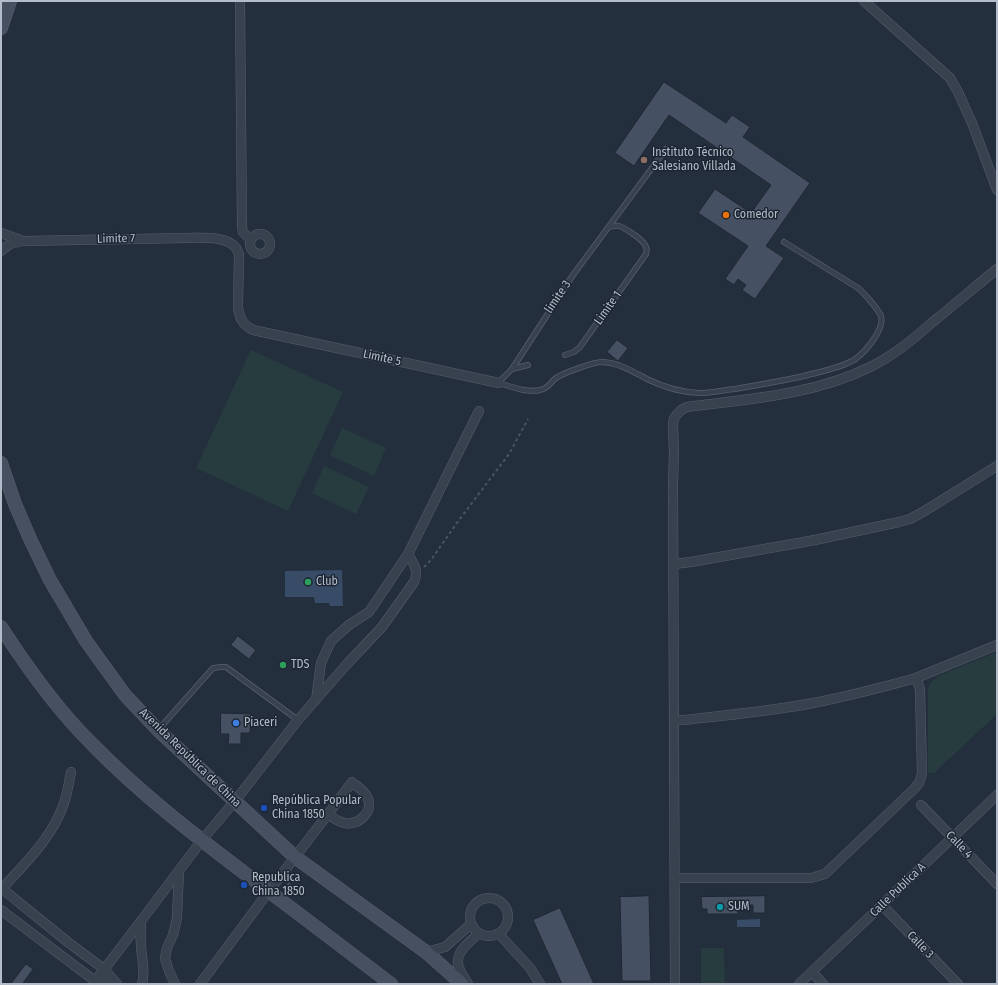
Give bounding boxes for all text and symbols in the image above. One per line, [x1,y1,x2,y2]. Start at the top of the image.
place label: Instituto Técnico Salesiano Villada [652,146,736,174]
marker: Instituto Técnico Salesiano Villada [639,155,649,165]
place label: Comedor [734,208,778,222]
marker: Comedor [721,210,731,220]
street label: Limite 7 [97,231,135,247]
street label: limite 3 [542,278,574,316]
street label: Limite 1 [591,288,625,328]
street label: Limite 5 [362,347,402,369]
place label: Club [316,575,338,589]
marker: Club [303,577,313,587]
place label: TDS [291,658,309,672]
marker: TDS [278,660,288,670]
street label: Avenida República de China [136,706,244,810]
place label: Piaceri [244,716,277,730]
marker: Piaceri [231,718,241,728]
place label: República Popular China 1850 [272,794,361,822]
marker: República Popular China 1850 [259,803,269,813]
street label: Calle 4 [943,828,975,862]
street label: Calle Publica A [867,860,929,920]
place label: Republica China 1850 [252,871,305,899]
marker: Republica China 1850 [239,880,249,890]
place label: SUM [728,900,750,914]
marker: SUM [715,902,725,912]
street label: Calle 3 [904,928,936,962]

